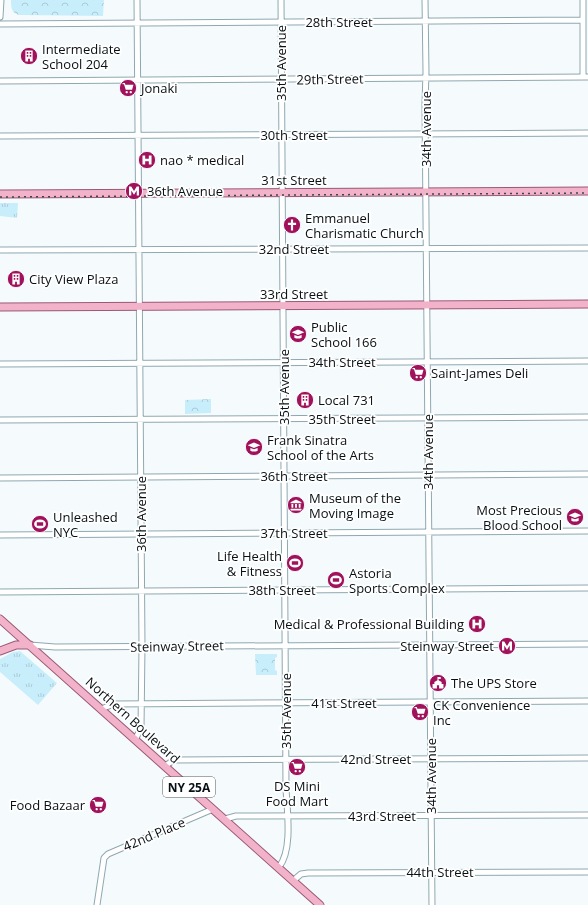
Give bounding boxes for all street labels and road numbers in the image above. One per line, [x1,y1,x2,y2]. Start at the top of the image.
street label: 28th Street [305,13,373,31]
street label: 35th Avenue [272,25,290,101]
street label: 29th Street [296,69,364,89]
street label: 34th Avenue [417,91,435,167]
street label: 30th Street [260,126,328,144]
street label: 31st Street [261,171,327,189]
street label: 32nd Street [259,240,330,258]
street label: 33rd Street [260,285,328,303]
street label: 35th Avenue [275,349,293,425]
street label: 34th Street [308,353,376,371]
street label: 35th Street [308,410,376,428]
street label: 34th Avenue [419,414,437,490]
street label: 36th Street [260,467,328,485]
street label: 36th Avenue [132,476,150,552]
street label: 37th Street [260,524,328,542]
street label: 38th Street [248,581,316,599]
street label: Steinway Street [130,636,224,656]
street label: Northern Boulevard [82,673,184,767]
street label: 35th Avenue [277,673,295,749]
street label: 41st Street [311,694,377,712]
street label: 34th Avenue [422,738,440,814]
street label: 42nd Street [341,750,412,768]
road number: NY 25A [163,777,215,797]
street label: 43rd Street [348,807,416,825]
street label: 42nd Place [120,813,188,855]
street label: 44th Street [406,863,474,881]

